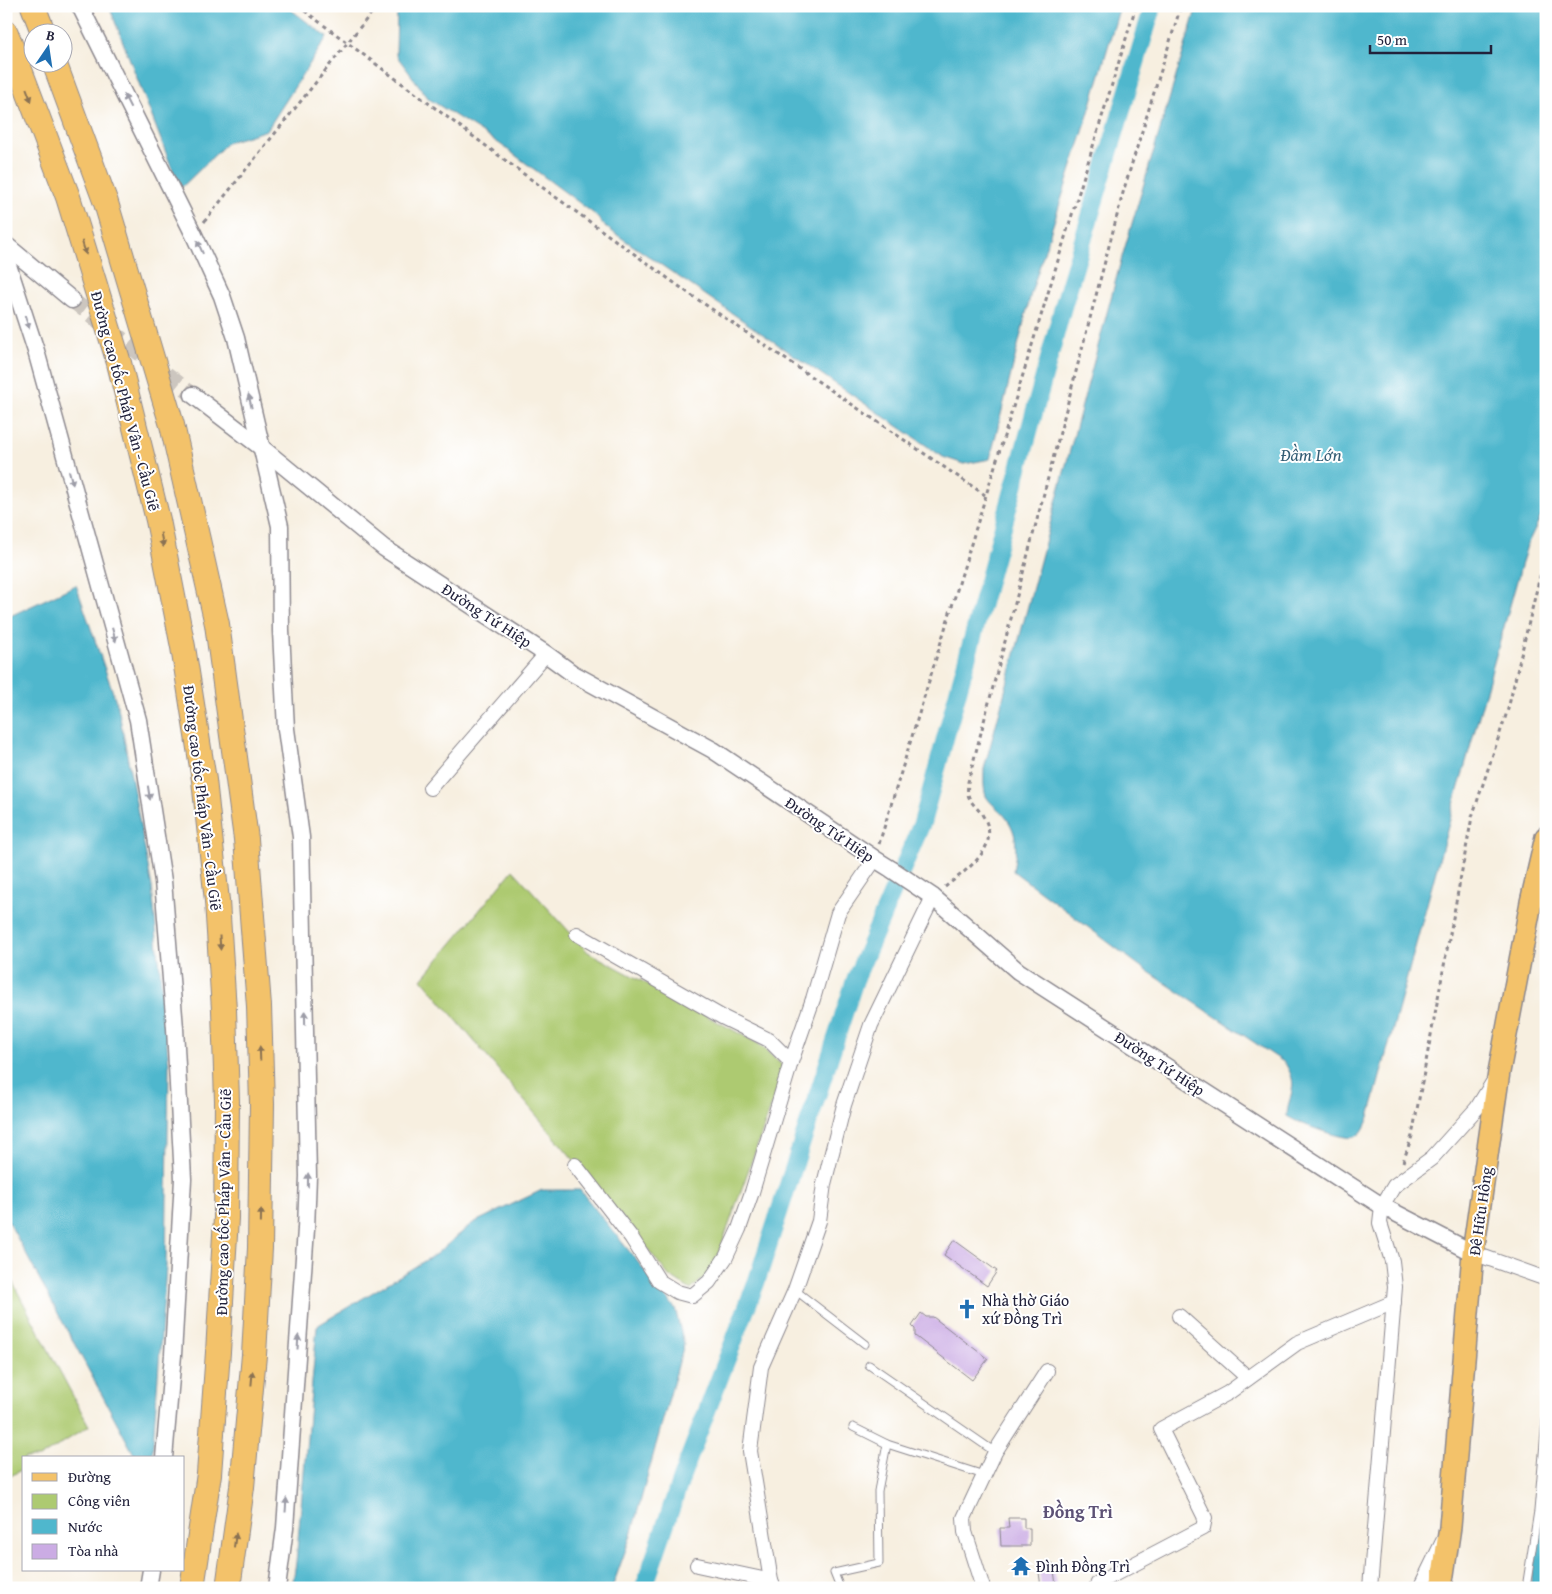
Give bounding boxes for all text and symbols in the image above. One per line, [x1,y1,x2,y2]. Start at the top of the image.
north arrow [22,22,72,72]
scale bar [1370,22,1491,54]
text: B [44,25,57,46]
text: 50 m [1377,29,1408,50]
one-way arrow [26,88,34,102]
one-way arrow [123,94,132,109]
one-way arrow [195,240,203,254]
one-way arrow [80,241,88,256]
street label: Đường cao tốc Pháp Vân - Cầu Giẽ [85,288,167,514]
one-way arrow [23,315,31,330]
one-way arrow [246,393,254,408]
water label: Đầm Lớn [1279,441,1342,468]
one-way arrow [67,471,75,486]
one-way arrow [158,532,166,548]
street label: Đường Tứ Hiệp [437,577,537,653]
one-way arrow [111,627,119,642]
street label: Đường cao tốc Pháp Vân - Cầu Giẽ [177,684,229,912]
one-way arrow [146,786,154,802]
street label: Đường Tứ Hiệp [781,790,880,868]
one-way arrow [216,935,224,951]
one-way arrow [301,1010,309,1026]
street label: Đường Tứ Hiệp [1110,1025,1210,1101]
one-way arrow [256,1045,264,1061]
street label: Đường cao tốc Pháp Vân - Cầu Giẽ [209,1088,237,1316]
street label: Đê Hữu Hồng [1462,1165,1498,1257]
one-way arrow [304,1172,312,1188]
one-way arrow [257,1208,265,1224]
place label: Nhà thờ Giáo xứ Đồng Trì [982,1288,1069,1330]
church icon: Nhà thờ Giáo xứ Đồng Trì [956,1298,978,1320]
one-way arrow [295,1334,303,1350]
one-way arrow [249,1370,257,1386]
legend [22,1456,185,1572]
text: Đường [68,1466,111,1487]
text: Công viên [68,1490,131,1511]
one-way arrow [283,1496,291,1512]
district label: Đồng Trì [1043,1498,1113,1525]
text: Nước [68,1516,103,1537]
one-way arrow [231,1531,239,1547]
text: Tòa nhà [68,1540,118,1561]
place label: Đình Đồng Trì [1036,1554,1131,1578]
temple icon: Đình Đồng Trì [1010,1555,1032,1577]

